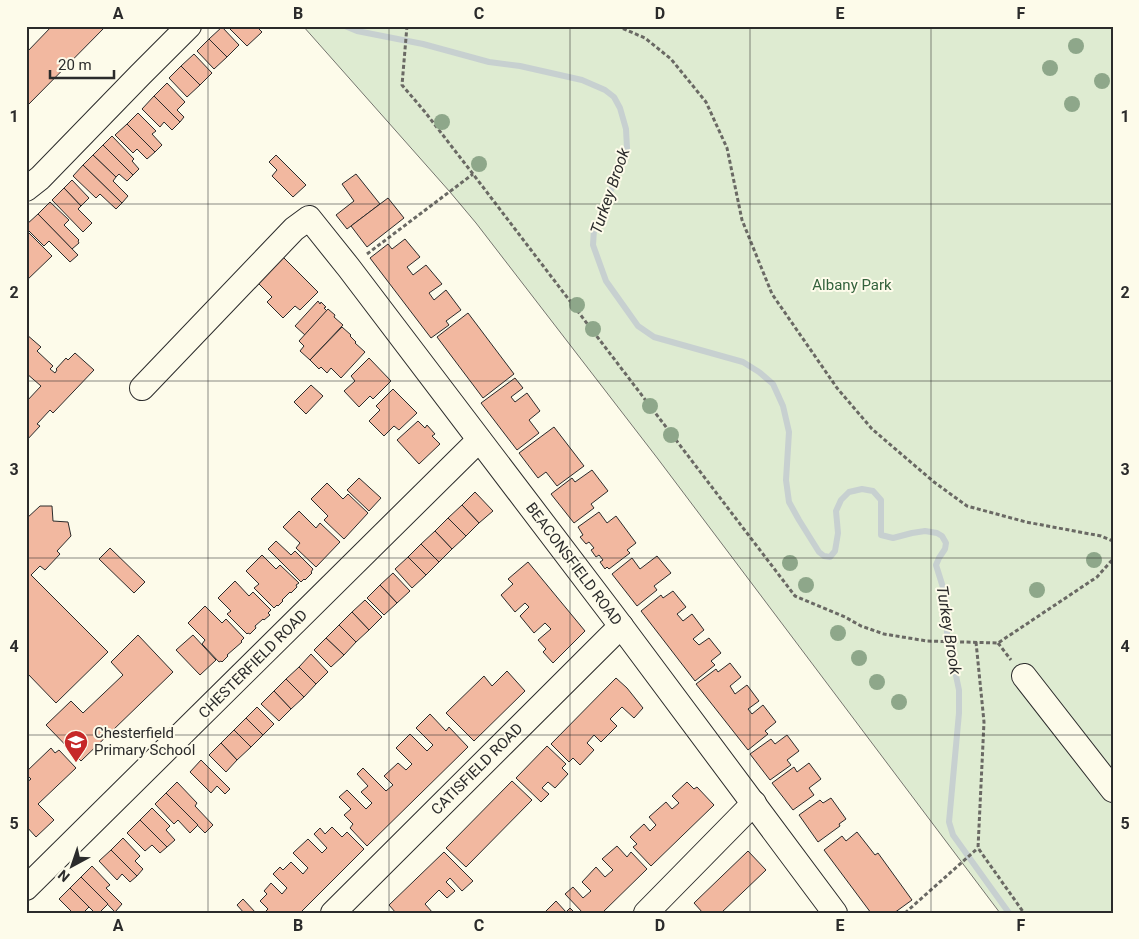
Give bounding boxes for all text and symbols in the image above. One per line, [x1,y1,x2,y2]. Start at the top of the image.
text: A [113,4,124,23]
text: B [293,4,303,23]
text: C [474,4,484,23]
text: D [655,4,665,23]
text: E [836,4,845,23]
text: F [1017,4,1026,23]
scale bar [50,48,114,80]
text: 20 m [58,56,92,74]
text: 1 [9,107,19,126]
text: 1 [1120,107,1130,126]
water label: Turkey Brook [586,144,634,237]
park label: Albany Park [812,276,892,294]
text: 2 [9,283,19,302]
text: 2 [1120,283,1130,302]
text: 3 [9,460,19,479]
text: 3 [1120,460,1130,479]
street label: BEACONSFIELD ROAD [522,499,626,629]
water label: Turkey Brook [933,584,966,677]
street label: CHESTERFIELD ROAD [195,606,311,722]
text: 4 [9,637,19,656]
text: 4 [1120,637,1130,656]
street label: CATISFIELD ROAD [427,719,527,819]
place label: Chesterfield Primary School [94,724,195,759]
school or university icon: Chesterfield Primary School [63,729,89,763]
text: 5 [9,814,19,833]
text: 5 [1120,814,1130,833]
north arrow [48,842,98,892]
text: N [55,867,73,885]
text: A [113,916,124,935]
text: B [293,916,303,935]
text: C [474,916,484,935]
text: D [655,916,665,935]
text: E [836,916,845,935]
text: F [1017,916,1026,935]

